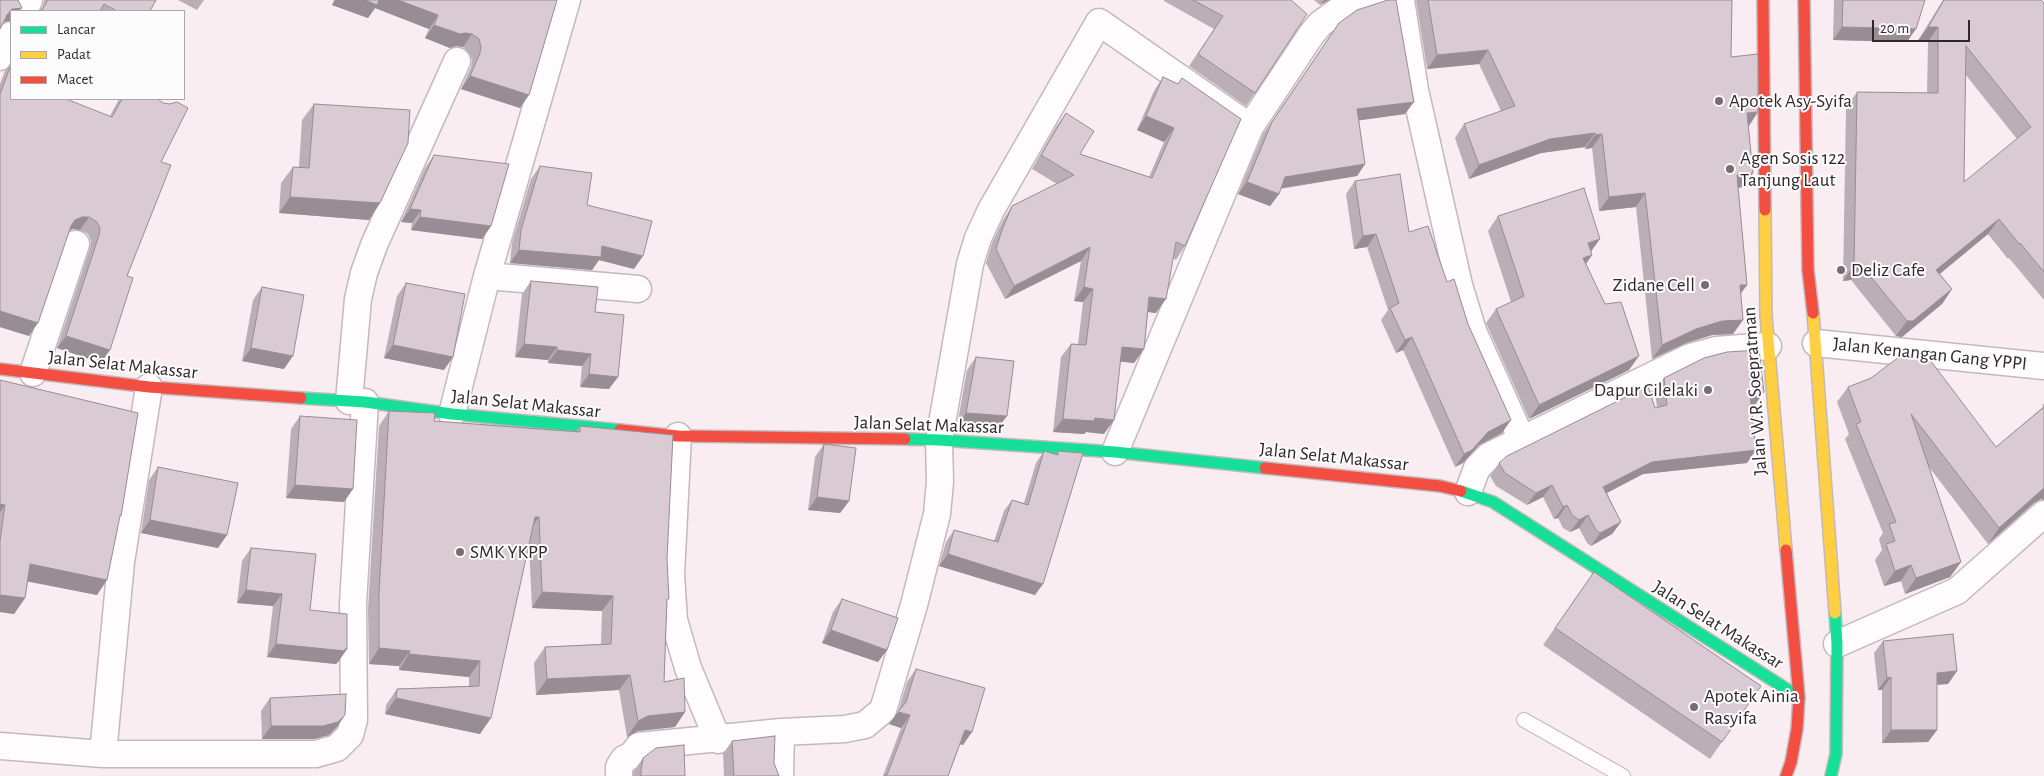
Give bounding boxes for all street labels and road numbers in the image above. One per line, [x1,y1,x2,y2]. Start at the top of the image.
street label: Jalan W.R. Soepratman [1738,306,1772,476]
street label: Jalan Kenangan Gang YPPI [1832,332,2028,376]
street label: Jalan Selat Makassar [47,346,199,384]
street label: Jalan Selat Makassar [450,385,602,423]
street label: Jalan Selat Makassar [854,411,1004,439]
street label: Jalan Selat Makassar [1258,438,1410,476]
street label: Jalan Selat Makassar [1648,576,1788,674]

